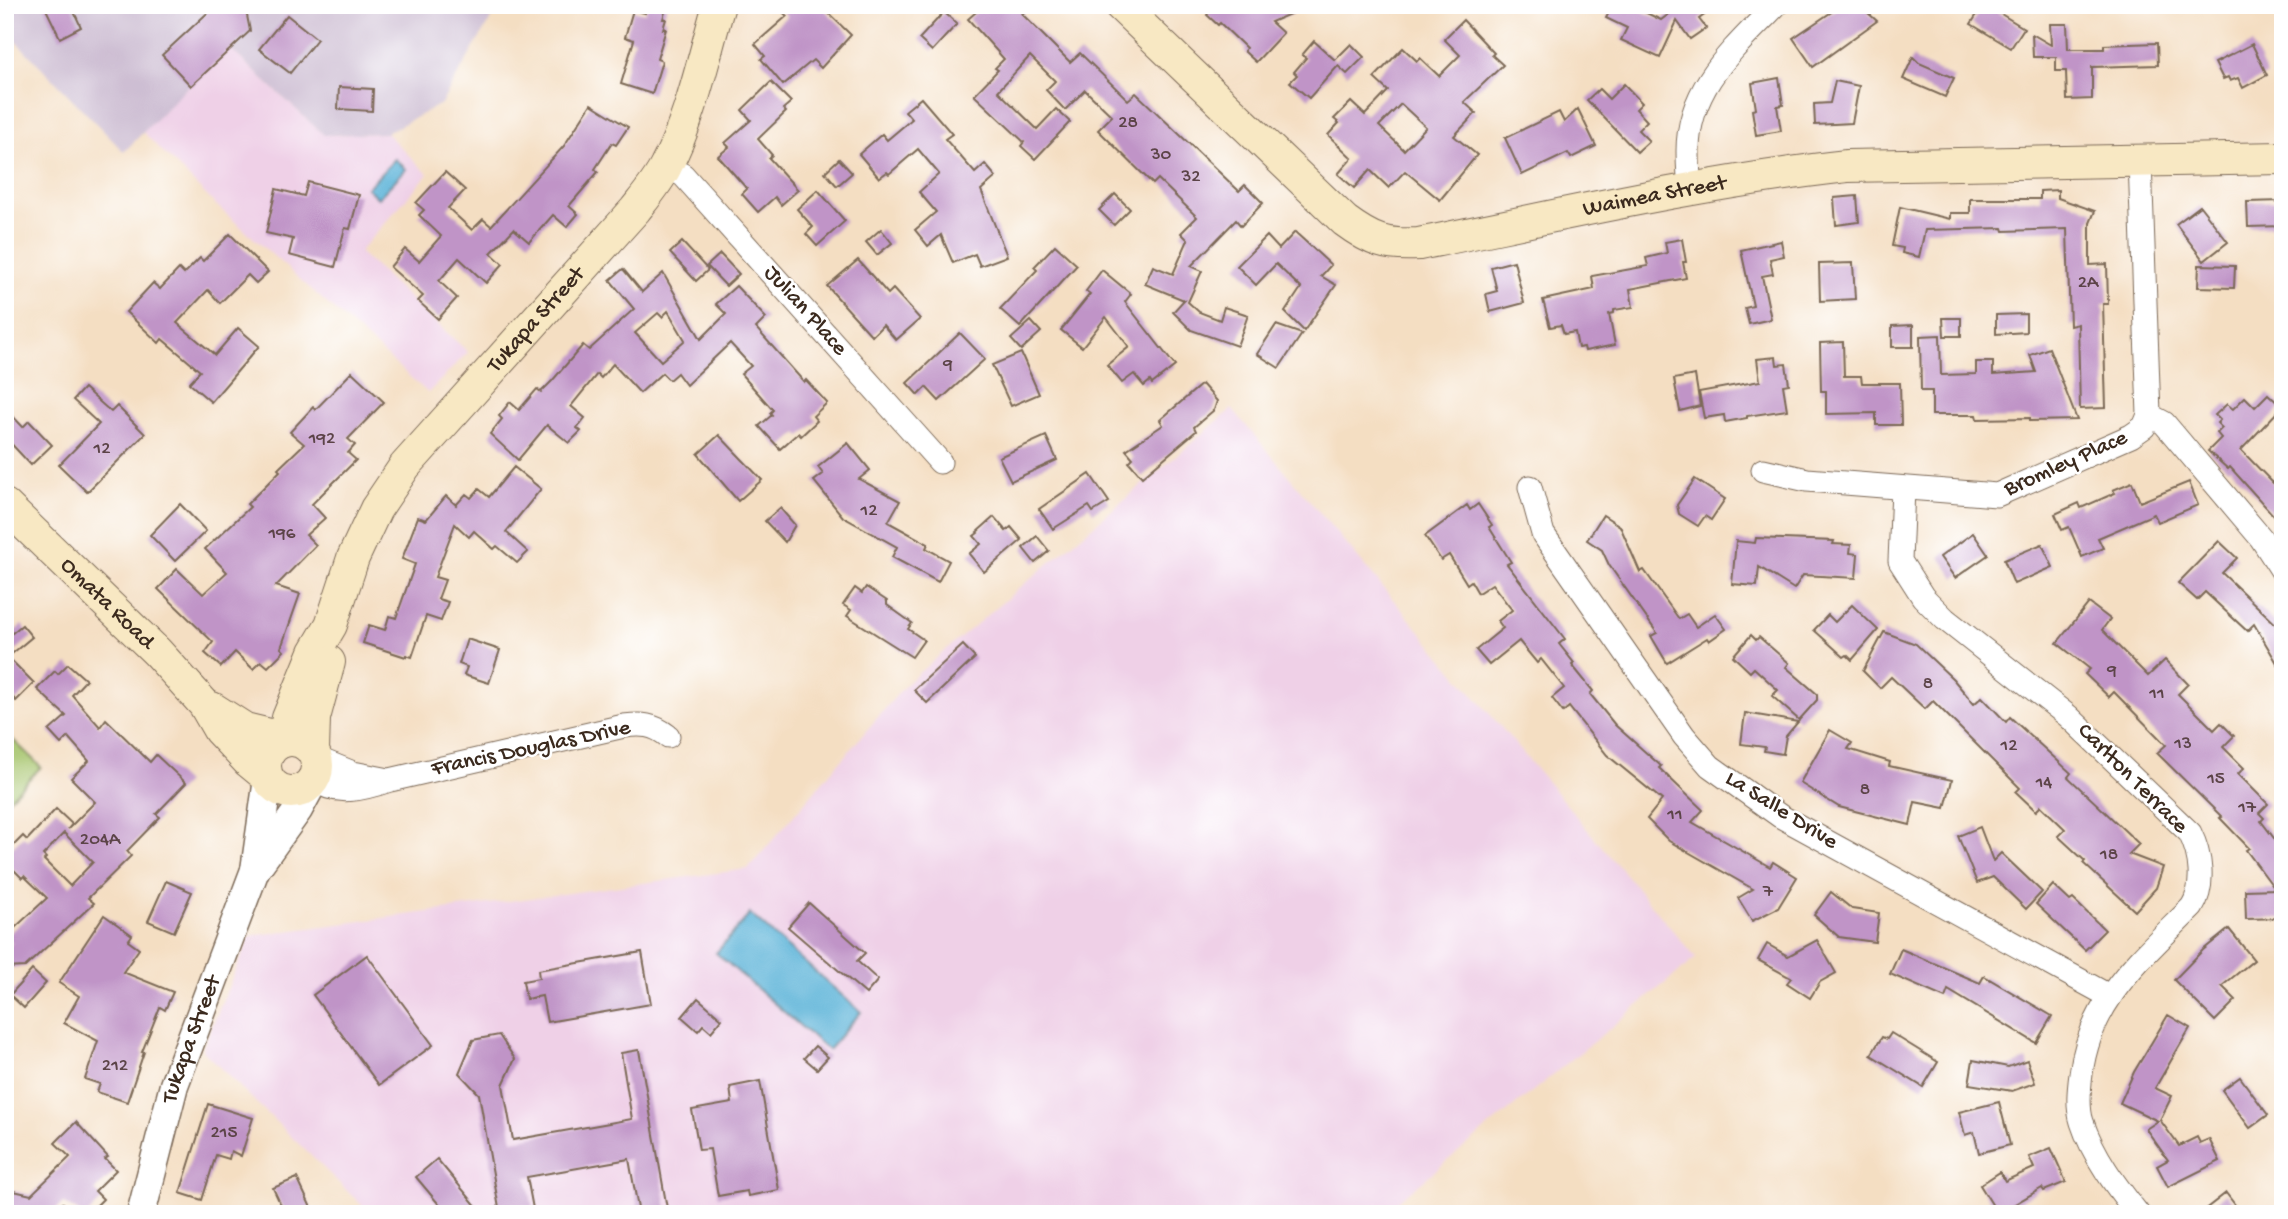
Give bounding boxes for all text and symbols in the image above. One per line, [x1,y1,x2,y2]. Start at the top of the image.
house number: 28 [1118,112,1138,135]
house number: 30 [1150,144,1172,167]
house number: 32 [1180,166,1201,189]
street label: Waimea Street [1581,169,1730,223]
street label: Tukapa Street [480,260,592,380]
street label: Julian Place [757,260,853,363]
house number: 2A [2078,272,2100,295]
house number: 9 [942,354,953,377]
street label: Bromley Place [1999,424,2133,504]
house number: 192 [308,428,335,451]
house number: 12 [93,438,111,461]
house number: 12 [860,500,878,523]
house number: 196 [268,523,296,546]
street label: Omata Road [54,552,161,656]
house number: 9 [2106,660,2117,683]
house number: 8 [1923,673,1933,696]
house number: 11 [2148,683,2165,706]
street label: Francis Douglas Drive [428,714,634,784]
street label: Carlton Terrace [2071,718,2194,841]
house number: 13 [2173,733,2192,756]
house number: 12 [2000,735,2018,758]
street label: La Salle Drive [1720,766,1843,857]
house number: 15 [2206,768,2225,791]
house number: 14 [2035,772,2052,795]
house number: 8 [1860,779,1870,802]
house number: 17 [2237,797,2257,820]
house number: 11 [1666,804,1683,827]
house number: 204A [80,829,122,852]
house number: 18 [2099,844,2118,867]
house number: 7 [1762,881,1774,904]
street label: Tukapa Street [156,971,228,1108]
house number: 212 [102,1055,128,1078]
house number: 215 [211,1122,237,1145]

